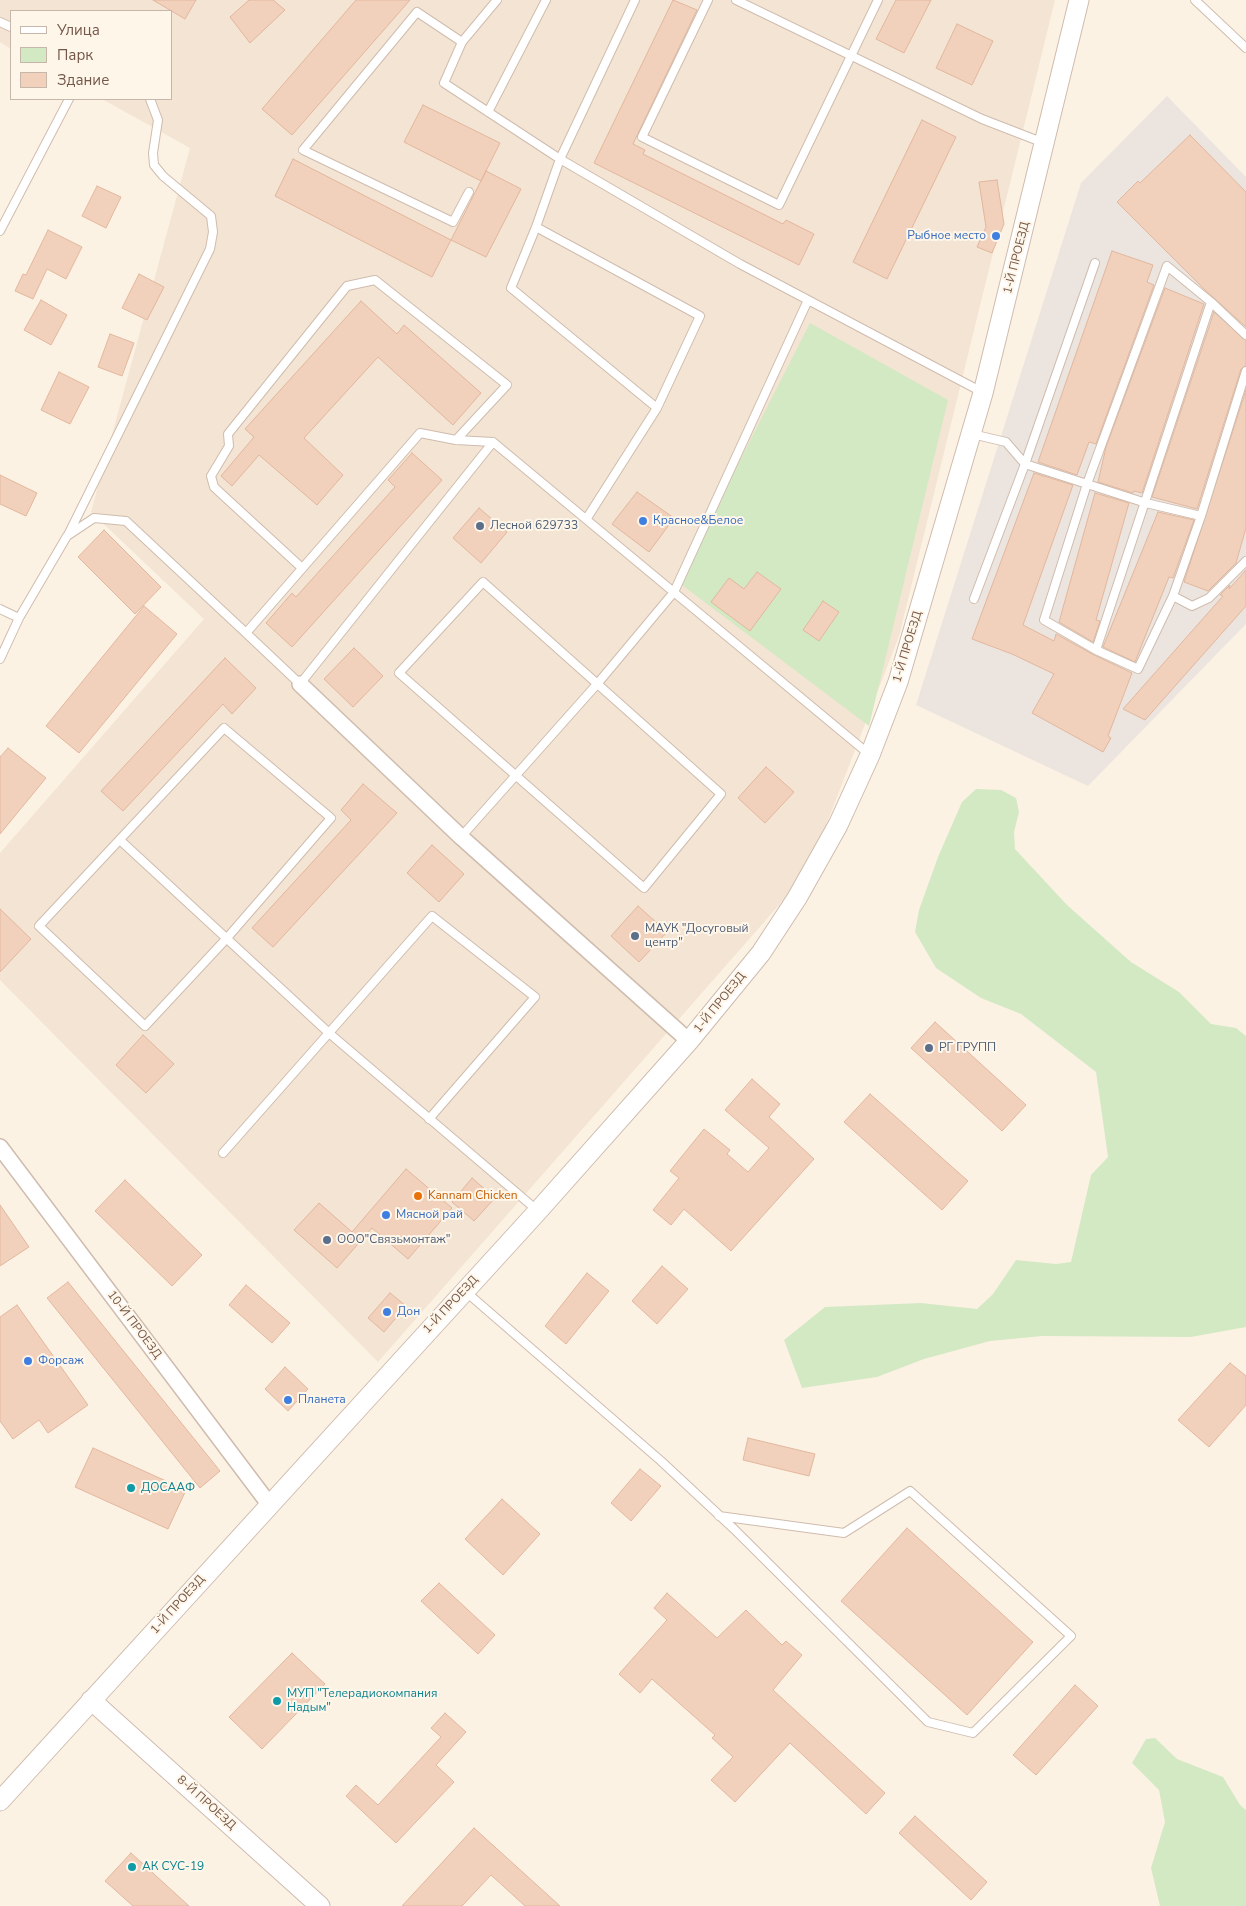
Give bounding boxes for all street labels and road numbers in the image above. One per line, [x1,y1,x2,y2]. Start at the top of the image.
street label: 1-Й ПРОЕЗД [1001,220,1033,296]
street label: 1-Й ПРОЕЗД [890,609,926,685]
street label: 1-Й ПРОЕЗД [691,970,749,1036]
street label: 1-Й ПРОЕЗД [420,1273,482,1337]
street label: 10-Й ПРОЕЗД [104,1288,164,1362]
street label: 1-Й ПРОЕЗД [148,1573,208,1637]
street label: 8-Й ПРОЕЗД [174,1773,238,1833]

